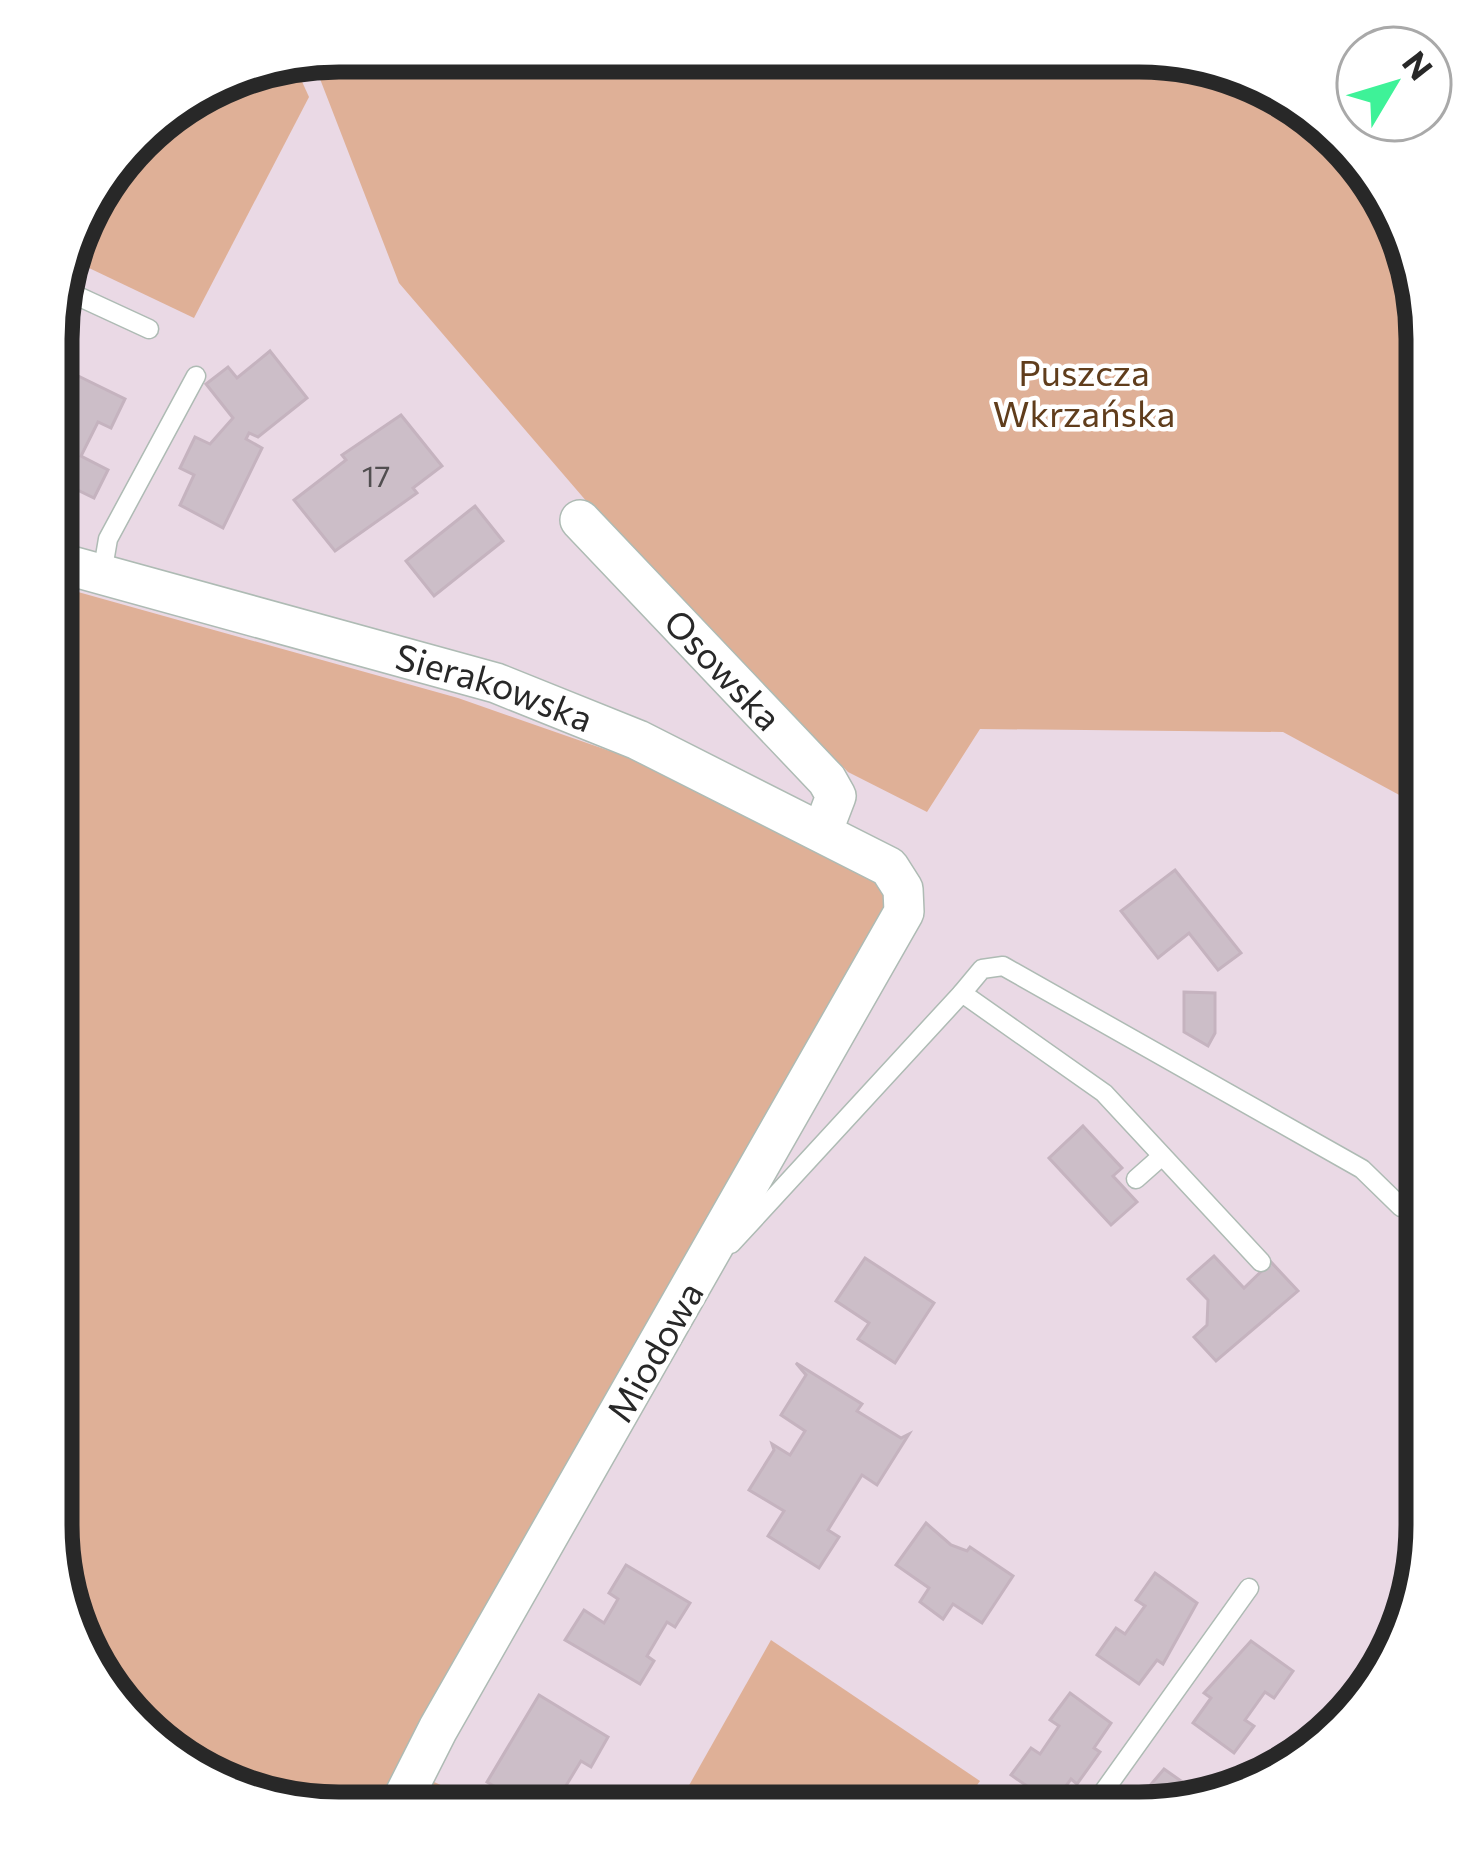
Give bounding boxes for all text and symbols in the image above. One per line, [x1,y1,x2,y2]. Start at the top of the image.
north arrow [1334,24,1454,144]
text: N [1395,42,1443,87]
park label: Puszcza Wkrzańska [993,349,1175,434]
house number: 17 [362,456,390,493]
street label: Osowska [656,599,792,738]
street label: Sierakowska [391,632,600,740]
street label: Miodowa [596,1273,711,1429]

